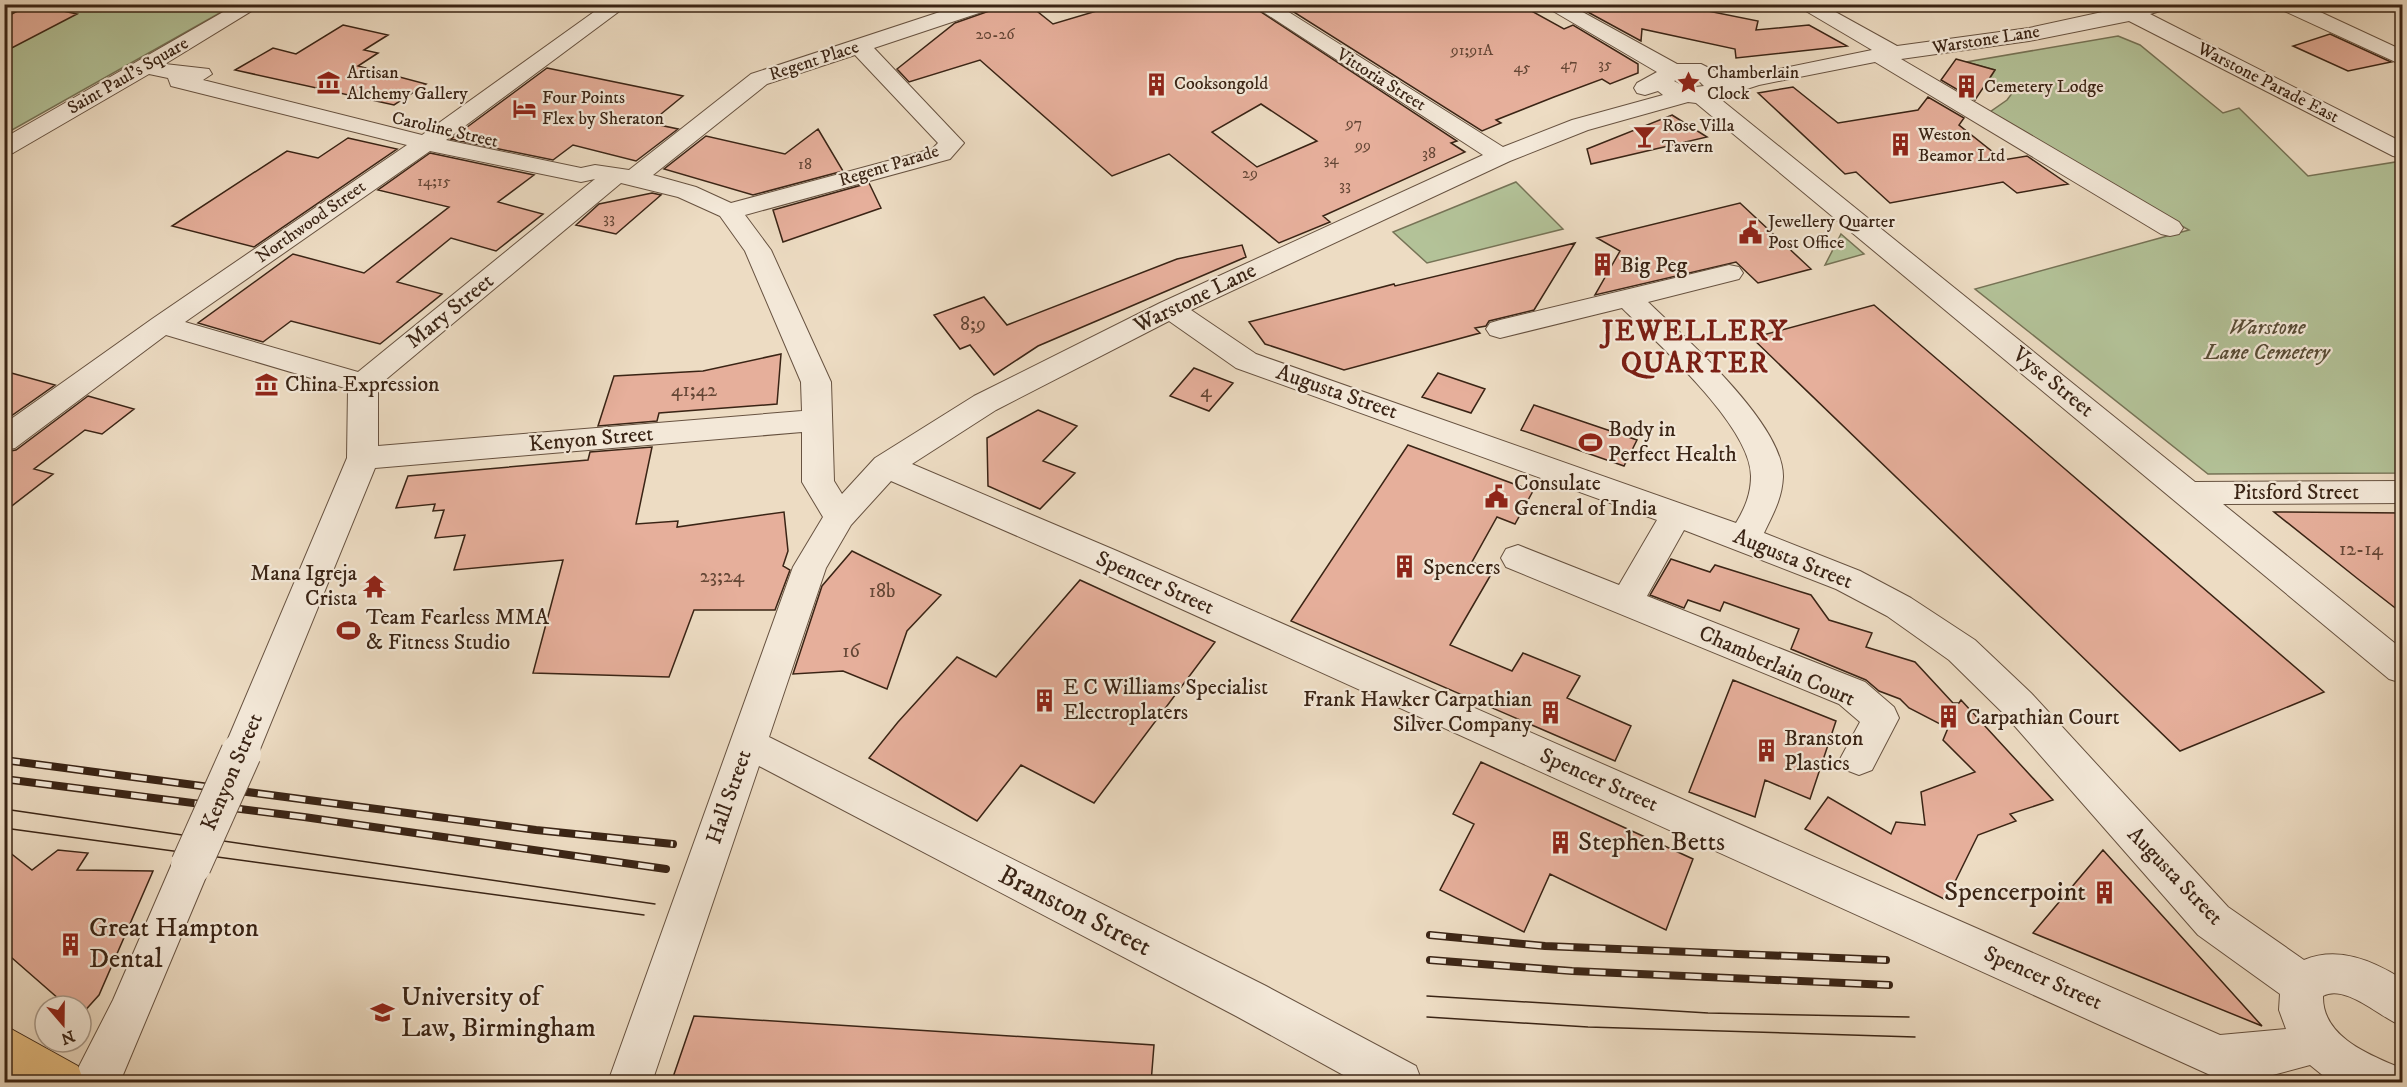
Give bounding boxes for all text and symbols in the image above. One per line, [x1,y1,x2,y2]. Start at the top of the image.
street label: Warstone Lane [1930,21,2041,59]
house number: 20-26 [975,24,1015,44]
street label: Saint Paul's Square [64,32,192,120]
street label: Regent Place [766,36,862,86]
street label: Warstone Parade East [2193,37,2343,128]
house number: 91;91A [1450,40,1494,60]
street label: Vittoria Street [1331,43,1430,116]
house number: 47 [1560,54,1578,74]
house number: 35 [1598,54,1612,74]
house number: 45 [1513,57,1531,77]
place label: Artisan Alchemy Gallery [347,62,468,105]
place label: Chamberlain Clock [1707,62,1800,105]
museum icon: Artisan Alchemy Gallery [316,70,342,96]
place icon: Chamberlain Clock [1676,70,1702,96]
building icon: Cooksongold [1143,71,1169,97]
place label: Cooksongold [1174,73,1268,95]
building icon: Cemetery Lodge [1953,74,1979,100]
place label: Cemetery Lodge [1984,76,2104,98]
place label: Four Points Flex by Sheraton [542,87,664,130]
hotel icon: Four Points Flex by Sheraton [511,95,537,121]
street label: Caroline Street [390,107,500,153]
house number: 97 [1345,113,1362,133]
place label: Rose Villa Tavern [1662,115,1735,158]
bar icon: Rose Villa Tavern [1631,123,1657,149]
place label: Weston Beamor Ltd [1917,124,2005,167]
building icon: Weston Beamor Ltd [1887,132,1913,158]
house number: 99 [1354,135,1371,155]
street label: Regent Parade [836,140,942,192]
house number: 38 [1422,143,1436,163]
house number: 34 [1323,149,1339,169]
house number: 18 [798,154,812,174]
house number: 29 [1242,163,1258,183]
house number: 14;15 [417,171,451,191]
house number: 33 [1339,175,1351,195]
street label: Northwood Street [252,176,370,268]
house number: 33 [603,208,615,228]
place label: Jewellery Quarter Post Office [1766,211,1895,254]
public building icon: Jewellery Quarter Post Office [1737,219,1763,245]
building icon: Big Peg [1589,252,1615,278]
place label: Big Peg [1620,252,1687,279]
street label: Warstone Lane [1129,257,1260,340]
street label: Mary Street [401,268,499,354]
house number: 8;9 [960,312,986,337]
district label: JEWELLERY QUARTER [1599,314,1788,381]
park label: Warstone Lane Cemetery [2202,314,2331,366]
street label: Vyse Street [2006,340,2099,423]
street label: Augusta Street [1273,359,1401,425]
museum icon: China Expression [254,371,280,397]
place label: China Expression [285,371,440,398]
house number: 41;42 [671,378,717,403]
house number: 4 [1200,379,1212,404]
place label: Body in Perfect Health [1608,416,1737,468]
street label: Kenyon Street [528,420,654,458]
sports icon: Body in Perfect Health [1577,429,1603,455]
place label: Consulate General of India [1514,470,1657,522]
street label: Pitsford Street [2233,479,2359,506]
public building icon: Consulate General of India [1483,483,1509,509]
street label: Augusta Street [1729,523,1857,595]
house number: 12-14 [2339,537,2384,562]
street label: Spencer Street [1092,545,1218,621]
building icon: Spencers [1392,554,1418,580]
place label: Spencers [1423,554,1500,581]
place label: Mana Igreja Crista [250,560,358,612]
house number: 23;24 [700,564,745,589]
temple icon: Mana Igreja Crista [362,573,388,599]
house number: 18b [869,579,895,604]
place label: Team Fearless MMA & Fitness Studio [366,604,550,656]
sports icon: Team Fearless MMA & Fitness Studio [335,617,361,643]
street label: Chamberlain Court [1695,619,1859,713]
house number: 16 [842,639,860,664]
place label: E C Williams Specialist Electroplaters [1063,674,1268,726]
place label: Frank Hawker Carpathian Silver Company [1303,686,1533,738]
building icon: E C Williams Specialist Electroplaters [1032,687,1058,713]
building icon: Frank Hawker Carpathian Silver Company [1537,699,1563,725]
building icon: Carpathian Court [1935,704,1961,730]
place label: Carpathian Court [1966,704,2120,731]
street label: Kenyon Street [195,709,269,835]
place label: Branston Plastics [1784,725,1864,777]
building icon: Branston Plastics [1753,738,1779,764]
street label: Spencer Street [1536,742,1662,818]
street label: Hall Street [700,746,758,848]
street label: Augusta Street [2121,821,2229,931]
place label: Stephen Betts [1578,825,1725,859]
building icon: Stephen Betts [1547,829,1573,855]
street label: Branston Street [993,858,1157,964]
place label: Spencerpoint [1944,875,2086,909]
building icon: Spencerpoint [2091,879,2117,905]
place label: Great Hampton Dental [89,911,259,976]
building icon: Great Hampton Dental [58,931,84,957]
street label: Spencer Street [1980,940,2106,1016]
place label: University of Law, Birmingham [401,980,596,1045]
north arrow [33,994,93,1054]
school or university icon: University of Law, Birmingham [370,1000,396,1026]
text: N [58,1026,77,1049]

